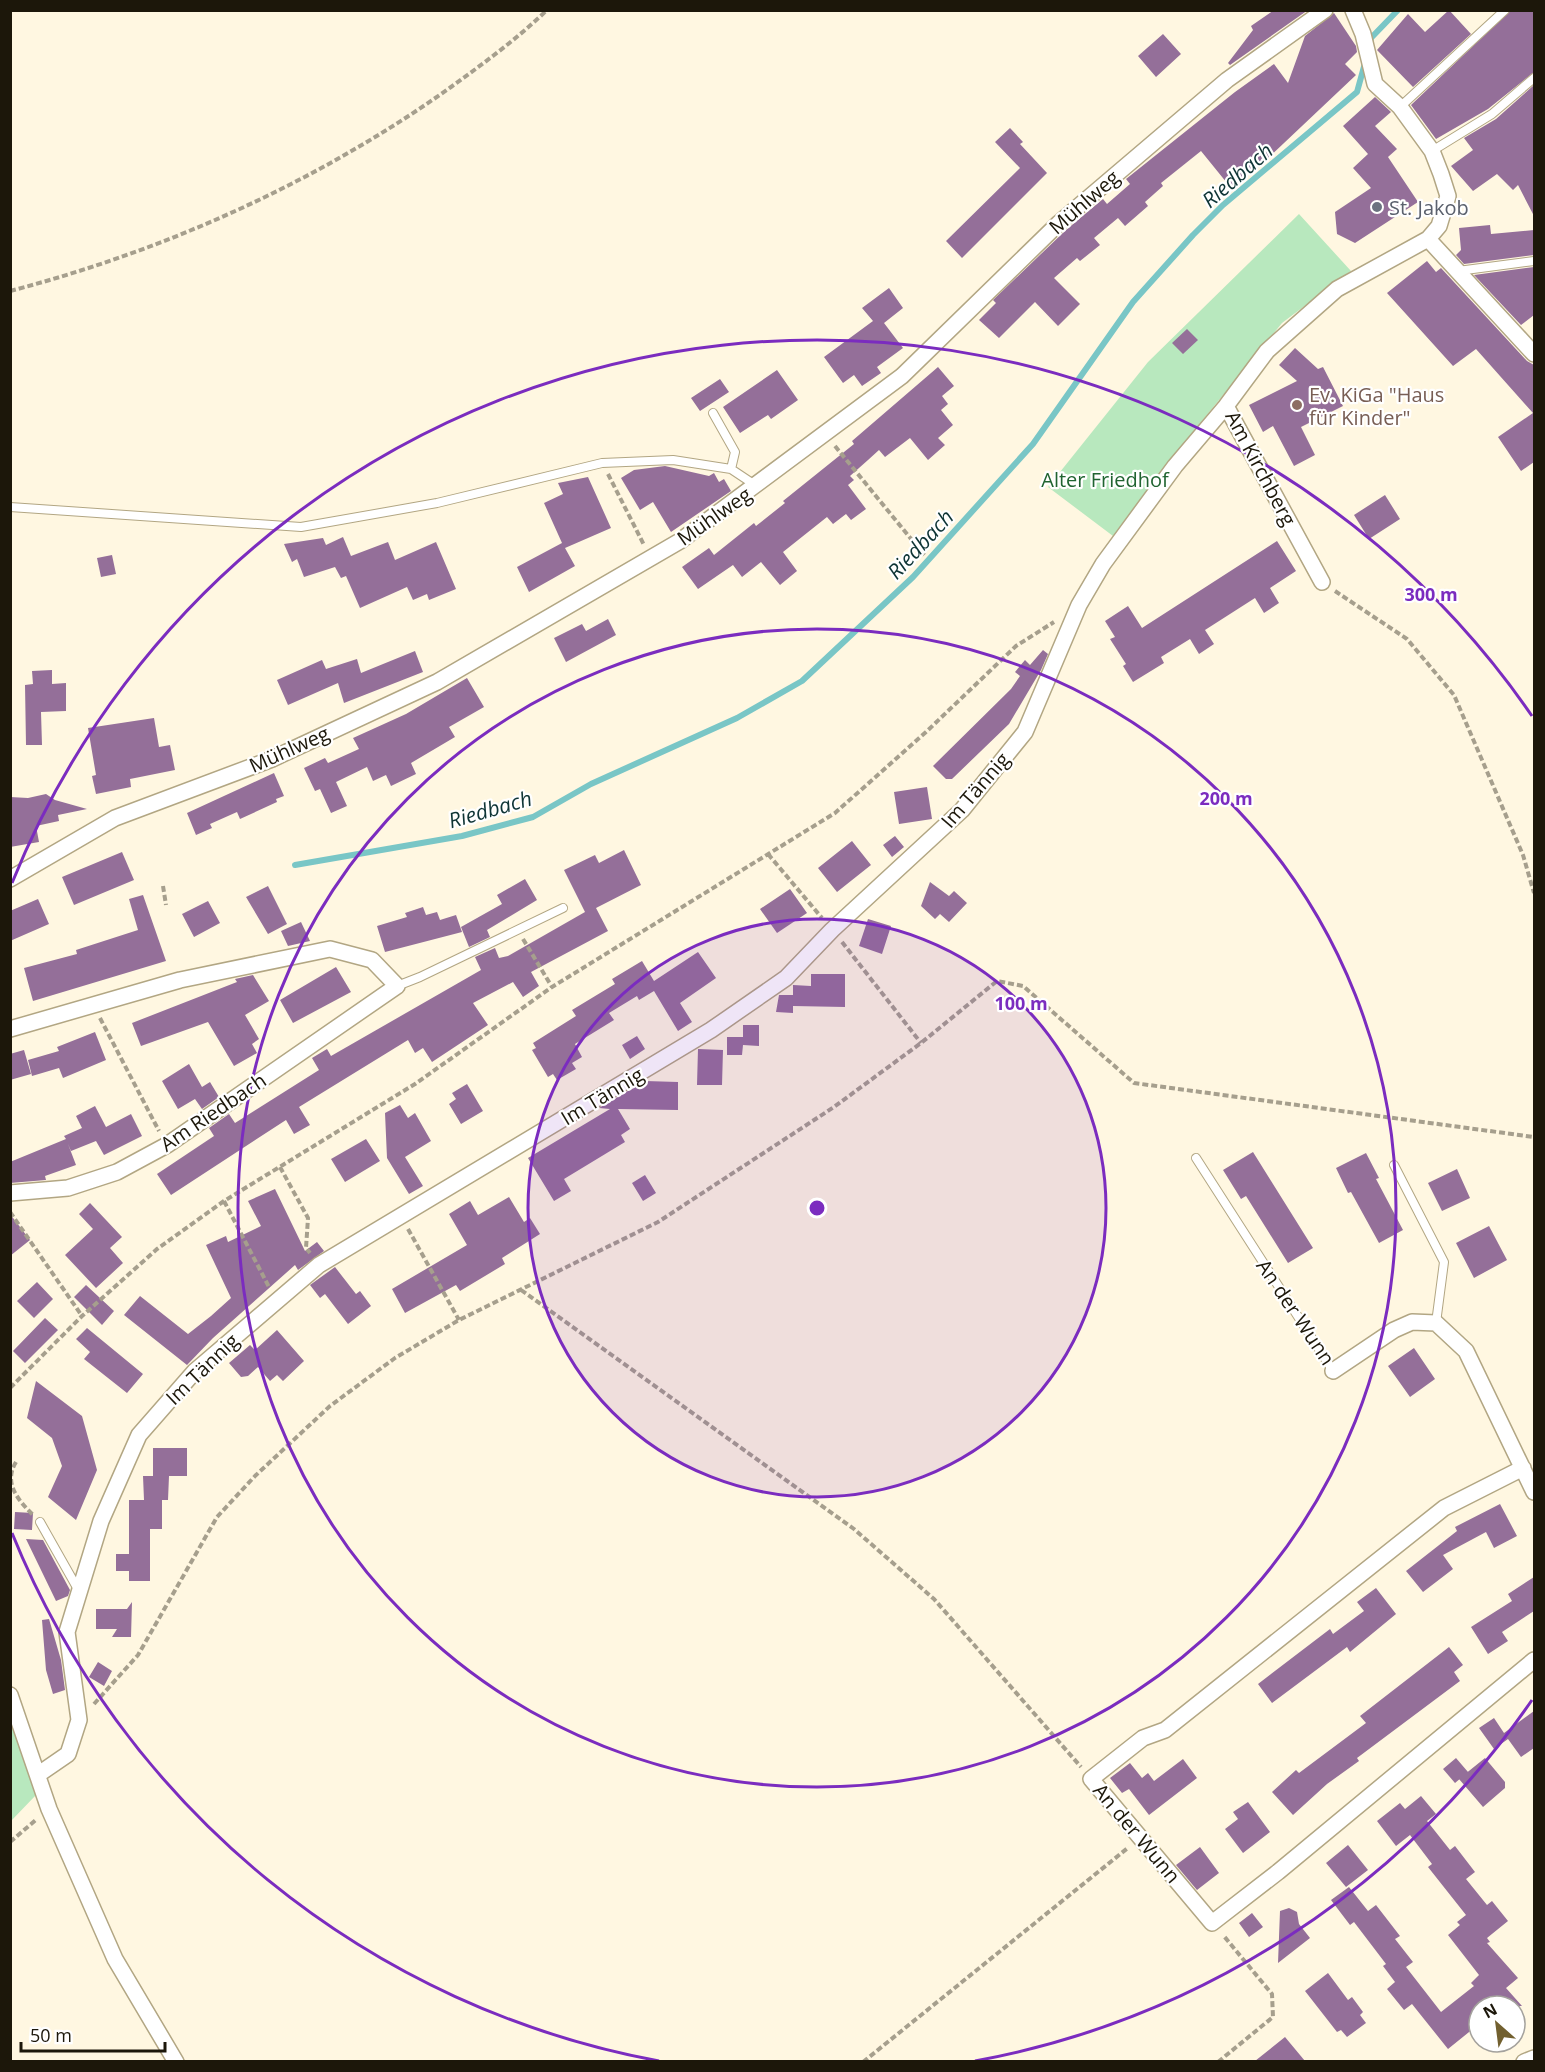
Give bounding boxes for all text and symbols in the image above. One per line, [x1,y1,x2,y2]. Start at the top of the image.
water label: Riedbach [1196,136,1278,214]
street label: Mühlweg [1043,164,1125,240]
place label: St. Jakob [1389,194,1469,221]
marker: St. Jakob [1370,200,1384,214]
place label: Ev. KiGa "Haus für Kinder" [1309,381,1444,431]
marker: Ev. KiGa "Haus für Kinder" [1290,398,1304,412]
street label: Am Kirchberg [1219,406,1303,530]
park label: Alter Friedhof [1041,466,1170,493]
street label: Mühlweg [671,480,757,551]
water label: Riedbach [881,503,959,585]
text: 300 m [1404,582,1458,606]
street label: Mühlweg [245,719,334,779]
street label: Im Tännig [935,746,1015,834]
water label: Riedbach [445,784,535,834]
text: 200 m [1199,786,1253,810]
text: 100 m [994,991,1048,1015]
street label: Im Tännig [556,1061,648,1131]
street label: Am Riedbach [155,1067,271,1157]
centre of rings [807,1198,827,1218]
street label: An der Wunn [1251,1254,1341,1370]
street label: Im Tännig [160,1327,245,1411]
street label: An der Wunn [1087,1778,1187,1888]
north arrow [1467,1994,1527,2054]
text: N [1479,1998,1501,2024]
scale bar [21,2015,165,2053]
text: 50 m [30,2023,72,2047]

